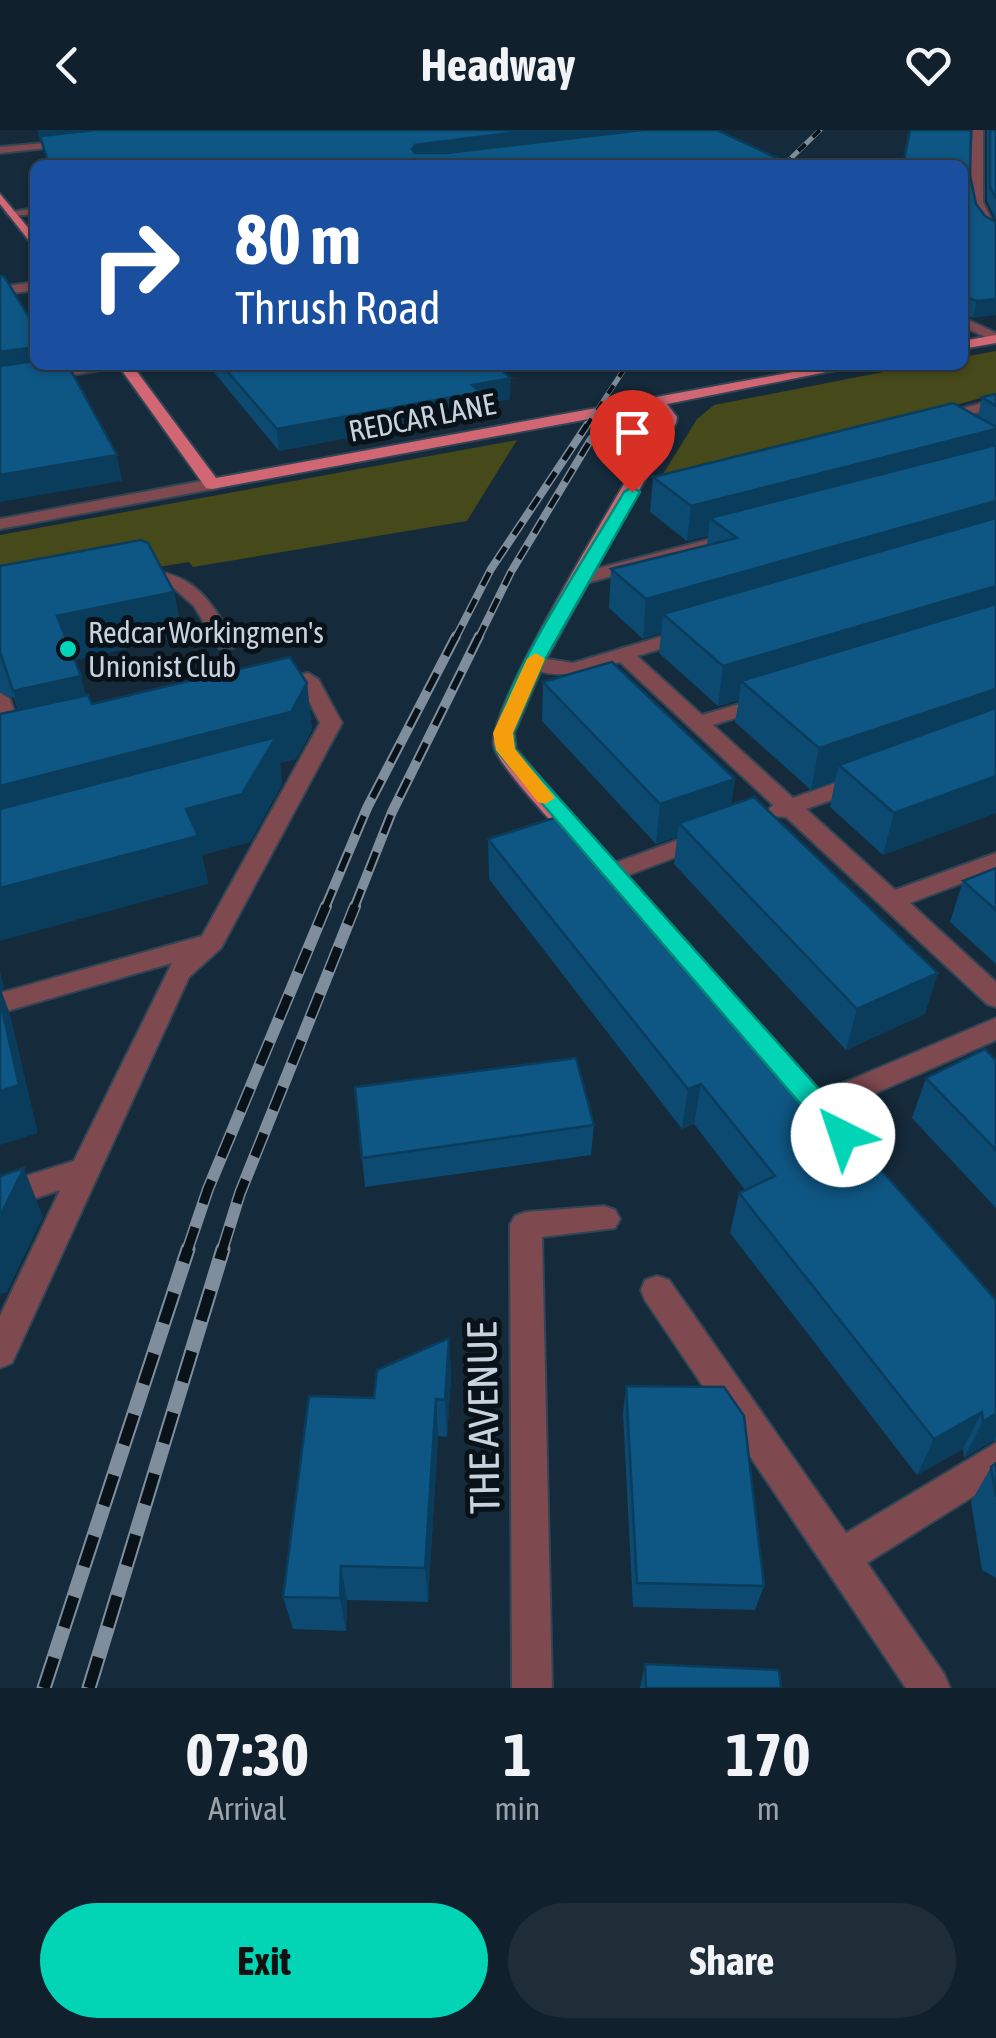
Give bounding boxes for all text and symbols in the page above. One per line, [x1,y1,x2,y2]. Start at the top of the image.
icon: back [40,38,95,93]
icon: heart [901,38,956,93]
text: Headway [421,39,575,91]
text: 80 m [235,199,361,279]
icon: right [70,200,200,330]
text: Thrush Road [235,282,440,334]
street label: REDCAR LANE [346,386,498,448]
pin [590,390,675,493]
icon: arrive [605,405,660,460]
place label: Redcar Workingmen's Unionist Club [88,615,324,683]
marker: Redcar Workingmen's Unionist Club [57,638,79,660]
position arrow [791,1083,895,1187]
street label: THE AVENUE [457,1321,509,1514]
text: 07:30 [185,1720,309,1789]
text: 1 [503,1720,532,1789]
text: 170 [726,1720,810,1789]
text: Arrival [208,1790,286,1827]
text: min [494,1790,540,1827]
text: m [757,1790,780,1827]
button: Exit [40,1903,488,2018]
button: Share [508,1903,956,2018]

